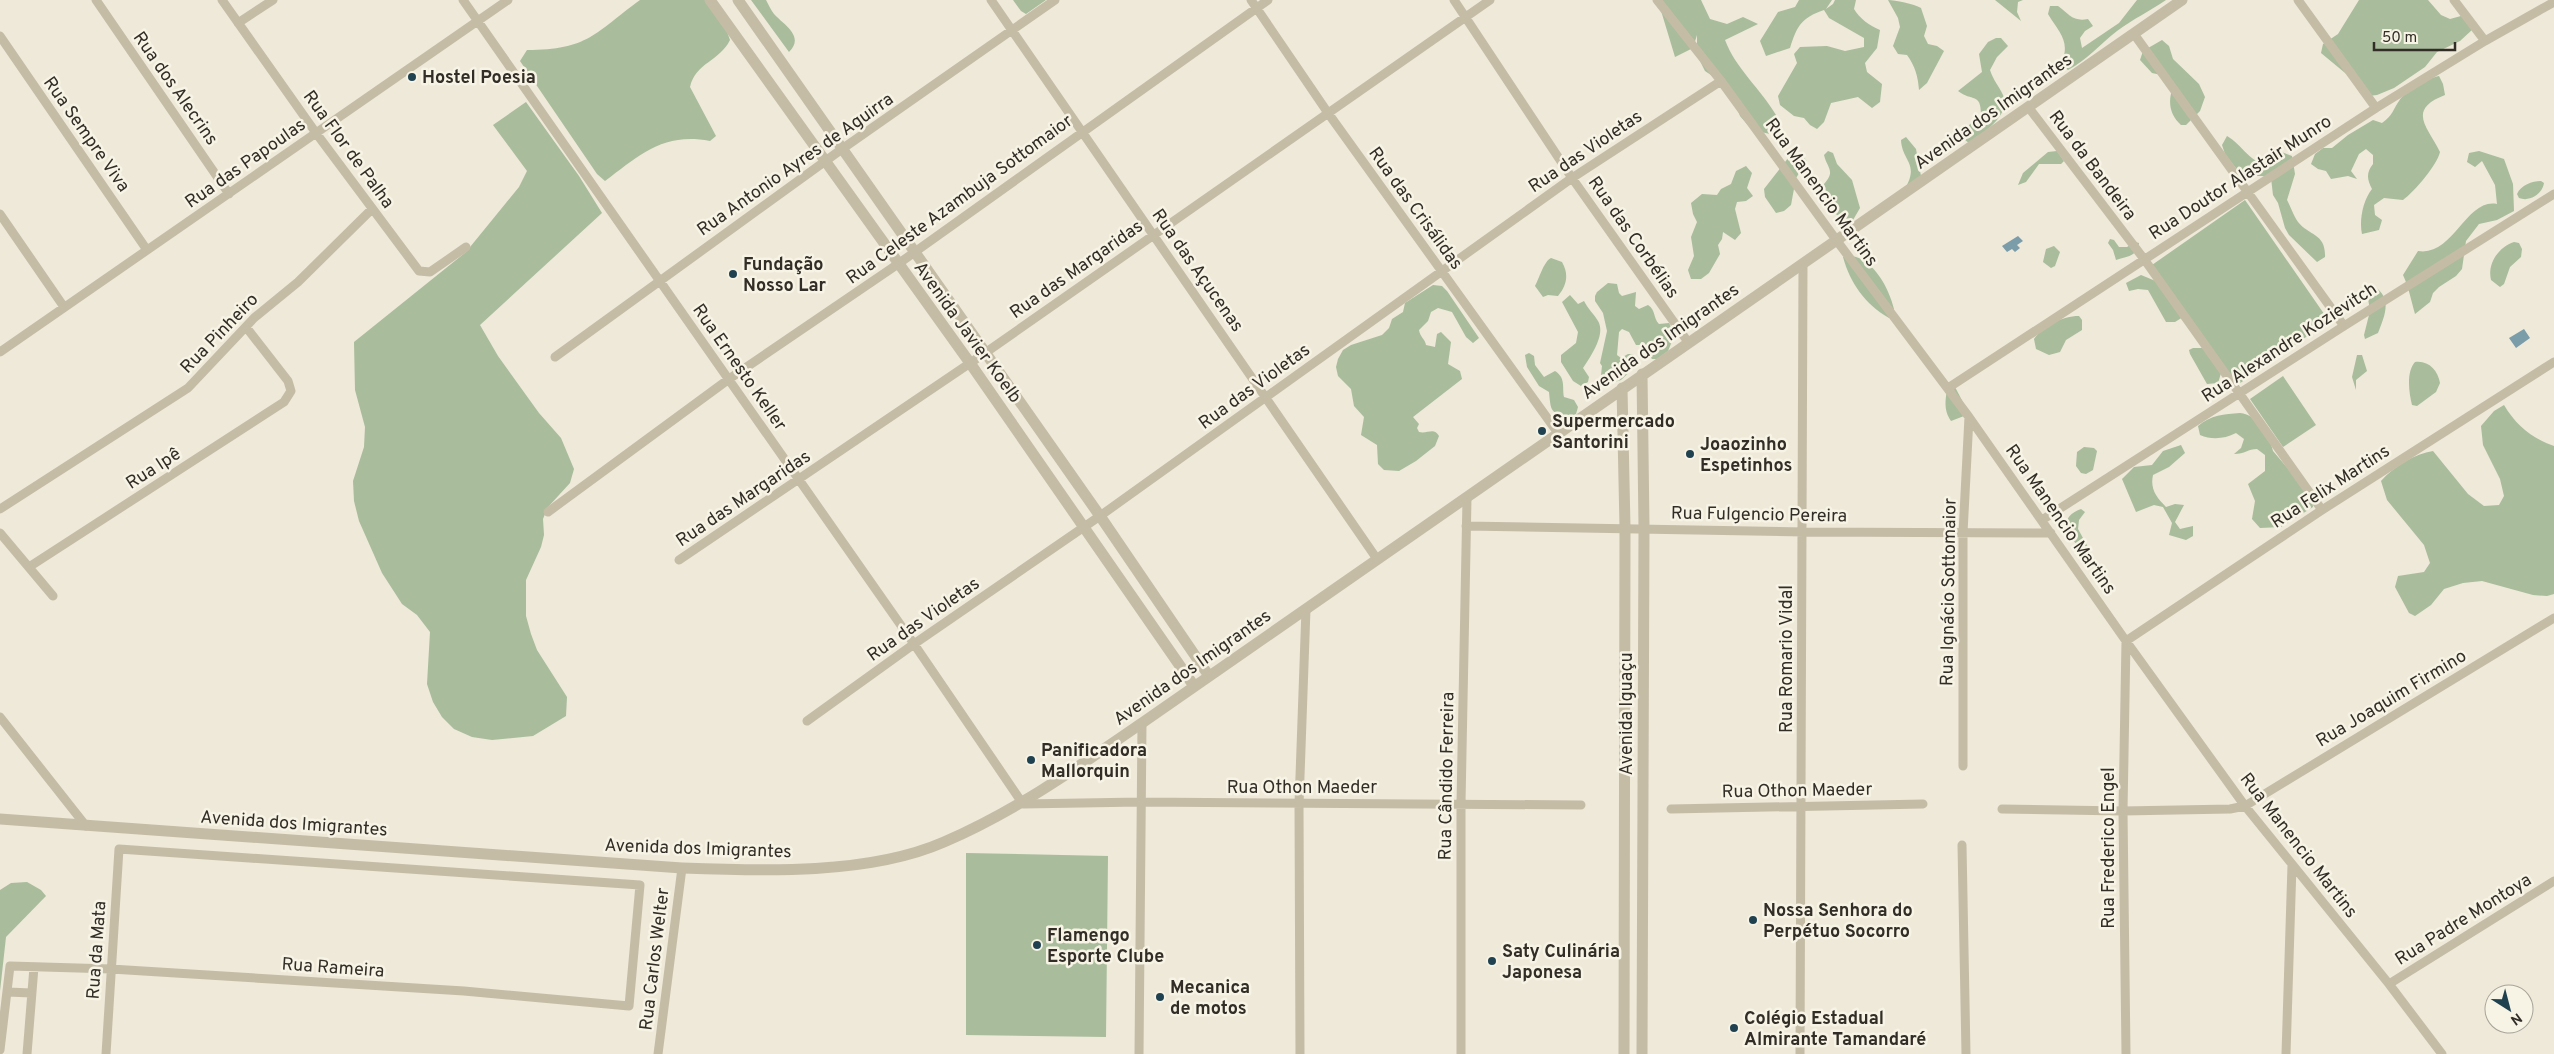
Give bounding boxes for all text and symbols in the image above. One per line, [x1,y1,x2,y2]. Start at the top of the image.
scale bar [2374,20,2455,52]
street label: Rua dos Alecrins [127,28,223,150]
text: 50 m [2382,29,2417,48]
street label: Avenida dos Imigrantes [1911,49,2077,175]
place label: Hostel Poesia [422,67,536,90]
marker: Hostel Poesia [406,71,418,83]
street label: Rua Sempre Viva [37,73,134,197]
street label: Rua Flor de Palha [297,86,398,214]
street label: Rua Antonio Ayres de Aguirra [693,88,899,242]
street label: Rua das Violetas [1525,106,1647,199]
street label: Rua da Bandeira [2043,106,2141,226]
street label: Rua Celeste Azambuja Sottomaior [842,110,1078,290]
street label: Rua Doutor Alastair Munro [2145,111,2337,246]
street label: Rua das Papoulas [181,114,311,214]
street label: Rua Manencio Martins [1759,114,1882,272]
street label: Rua das Crisálidas [1362,143,1467,275]
street label: Rua das Corbélias [1582,172,1683,303]
street label: Rua das Açucenas [1146,205,1248,337]
street label: Rua das Margaridas [1006,216,1148,325]
place label: Fundação Nosso Lar [743,254,827,298]
street label: Avenida Javier Koelb [908,258,1026,408]
marker: Fundação Nosso Lar [727,268,739,280]
street label: Rua Alexandre Kozievitch [2198,278,2382,409]
street label: Avenida dos Imigrantes [1578,279,1744,405]
street label: Rua Pinheiro [176,289,264,379]
street label: Rua Ernesto Keller [686,300,791,436]
street label: Rua das Violetas [1195,339,1315,435]
place label: Supermercado Santorini [1552,411,1675,455]
marker: Supermercado Santorini [1536,425,1548,437]
place label: Joaozinho Espetinhos [1700,434,1792,478]
street label: Rua Manencio Martins [1999,440,2120,599]
street label: Rua Felix Martins [2267,440,2395,534]
street label: Rua Ipê [122,443,186,495]
street label: Rua das Margaridas [672,446,816,553]
marker: Joaozinho Espetinhos [1684,448,1696,460]
street label: Rua Ignácio Sottomaior [1936,498,1963,686]
street label: Rua Fulgencio Pereira [1671,502,1847,529]
street label: Rua das Violetas [863,573,985,668]
street label: Rua Romario Vidal [1776,585,1799,733]
street label: Avenida dos Imigrantes [1110,605,1276,731]
street label: Rua Joaquim Firmino [2312,645,2471,753]
street label: Avenida Iguaçu [1616,652,1639,776]
street label: Rua Cândido Ferreira [1435,692,1460,861]
place label: Panificadora Mallorquin [1041,740,1147,784]
marker: Panificadora Mallorquin [1025,754,1037,766]
street label: Rua Frederico Engel [2098,767,2121,929]
street label: Rua Manencio Martins [2234,769,2362,923]
street label: Rua Othon Maeder [1227,777,1377,800]
street label: Rua Othon Maeder [1722,779,1873,804]
street label: Avenida dos Imigrantes [200,806,388,843]
street label: Avenida dos Imigrantes [604,835,792,864]
street label: Rua Padre Montoya [2391,869,2536,971]
street label: Rua Carlos Welter [635,887,676,1032]
street label: Rua da Mata [83,900,112,1000]
place label: Nossa Senhora do Perpétuo Socorro [1763,900,1913,944]
marker: Nossa Senhora do Perpétuo Socorro [1747,914,1759,926]
place label: Flamengo Esporte Clube [1047,925,1164,969]
marker: Flamengo Esporte Clube [1031,939,1043,951]
place label: Saty Culinária Japonesa [1502,941,1620,985]
street label: Rua Rameira [281,953,385,984]
marker: Saty Culinária Japonesa [1486,955,1498,967]
place label: Mecanica de motos [1170,977,1250,1021]
north arrow [2484,984,2534,1034]
marker: Mecanica de motos [1154,991,1166,1003]
place label: Colégio Estadual Almirante Tamandaré [1744,1008,1926,1052]
text: N [2507,1008,2525,1028]
marker: Colégio Estadual Almirante Tamandaré [1728,1022,1740,1034]

